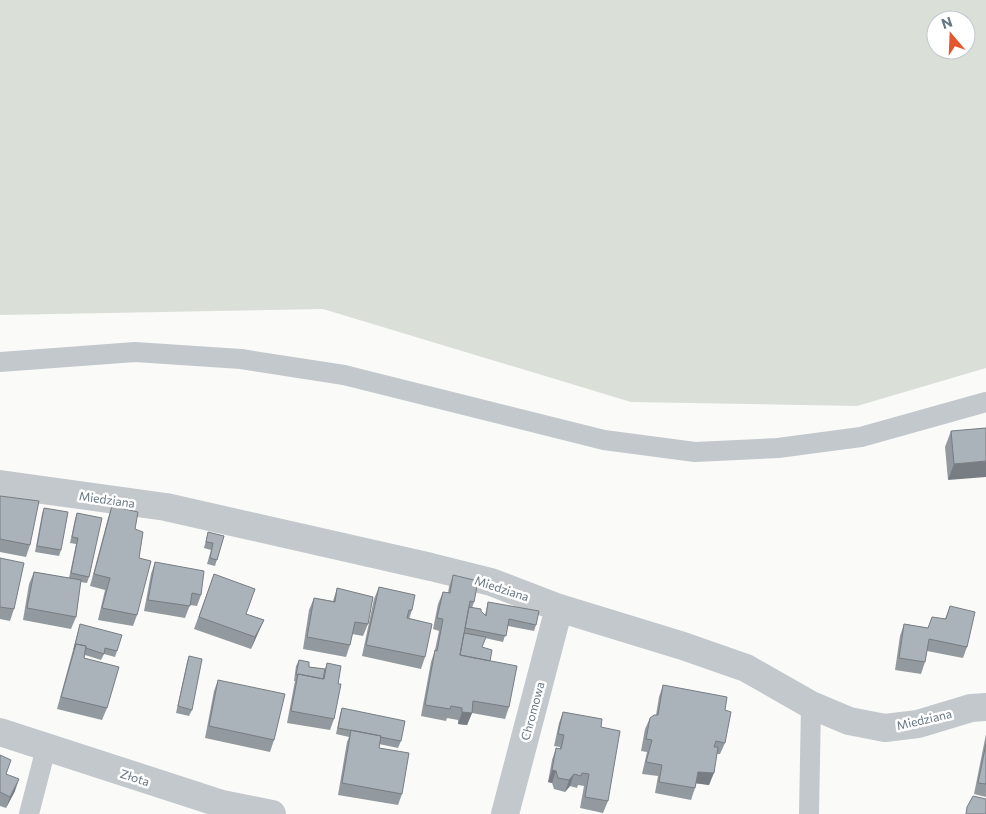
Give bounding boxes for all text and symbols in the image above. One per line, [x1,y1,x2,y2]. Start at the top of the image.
north arrow [926,10,976,60]
text: N [939,12,954,32]
street label: Miedziana [78,488,136,510]
street label: Miedziana [473,573,531,603]
street label: Chromowa [517,680,547,742]
street label: Miedziana [895,706,953,732]
street label: Złota [119,766,151,788]

